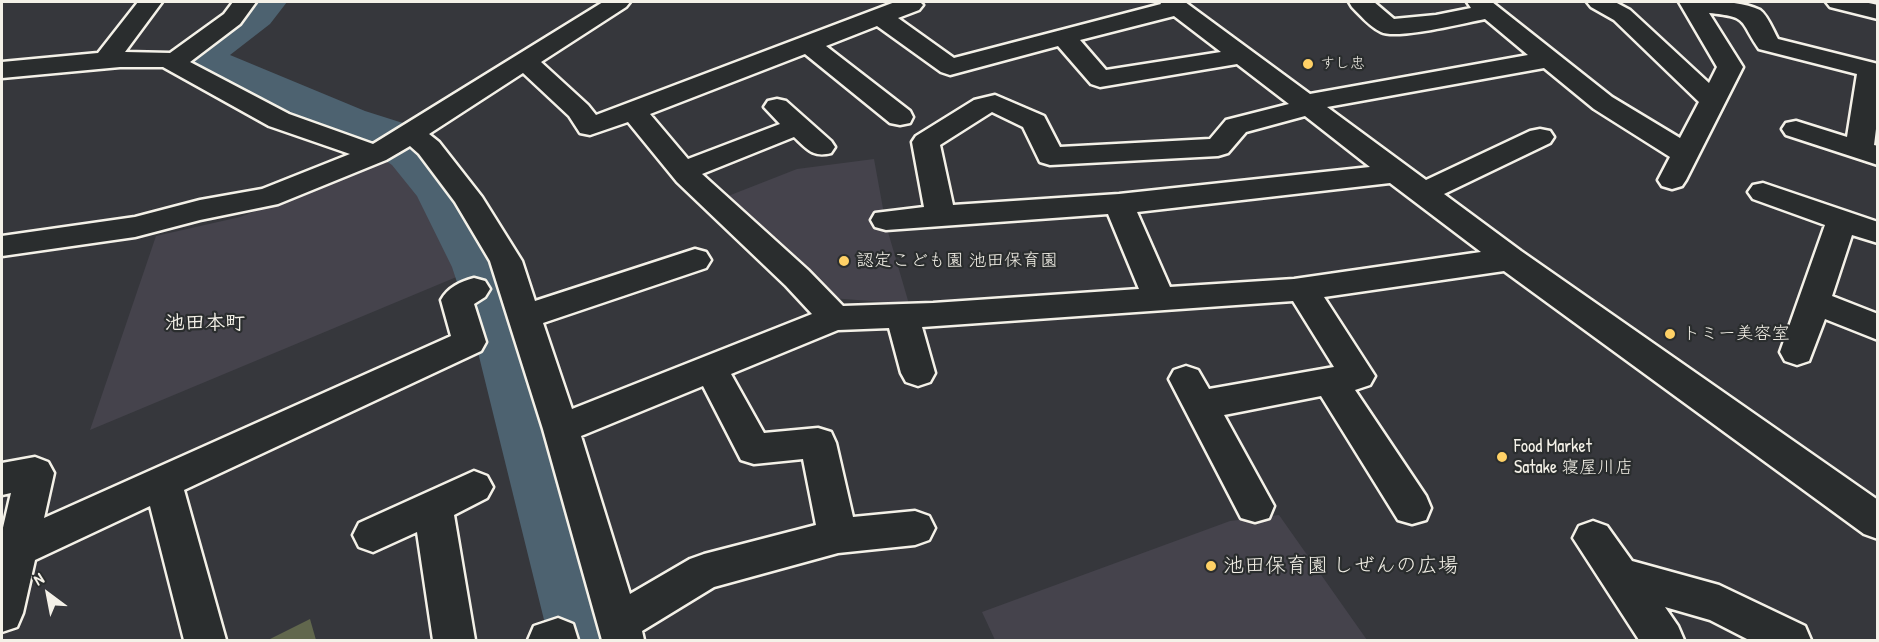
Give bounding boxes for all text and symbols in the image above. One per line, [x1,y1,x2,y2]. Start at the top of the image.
place label: すし忠 [1320,55,1365,73]
marker: すし忠 [1301,57,1315,71]
place label: 認定こども園 池田保育園 [856,250,1058,272]
marker: 認定こども園 池田保育園 [837,254,851,268]
district label: 池田本町 [165,312,245,336]
place label: トミー美容室 [1682,323,1790,345]
marker: トミー美容室 [1663,327,1677,341]
place label: Food Market Satake 寝屋川店 [1514,436,1633,478]
marker: Food Market Satake 寝屋川店 [1495,450,1509,464]
place label: 池田保育園 しぜんの広場 [1223,553,1459,579]
marker: 池田保育園 しぜんの広場 [1204,559,1218,573]
north arrow [18,564,78,624]
text: N [29,567,48,590]

